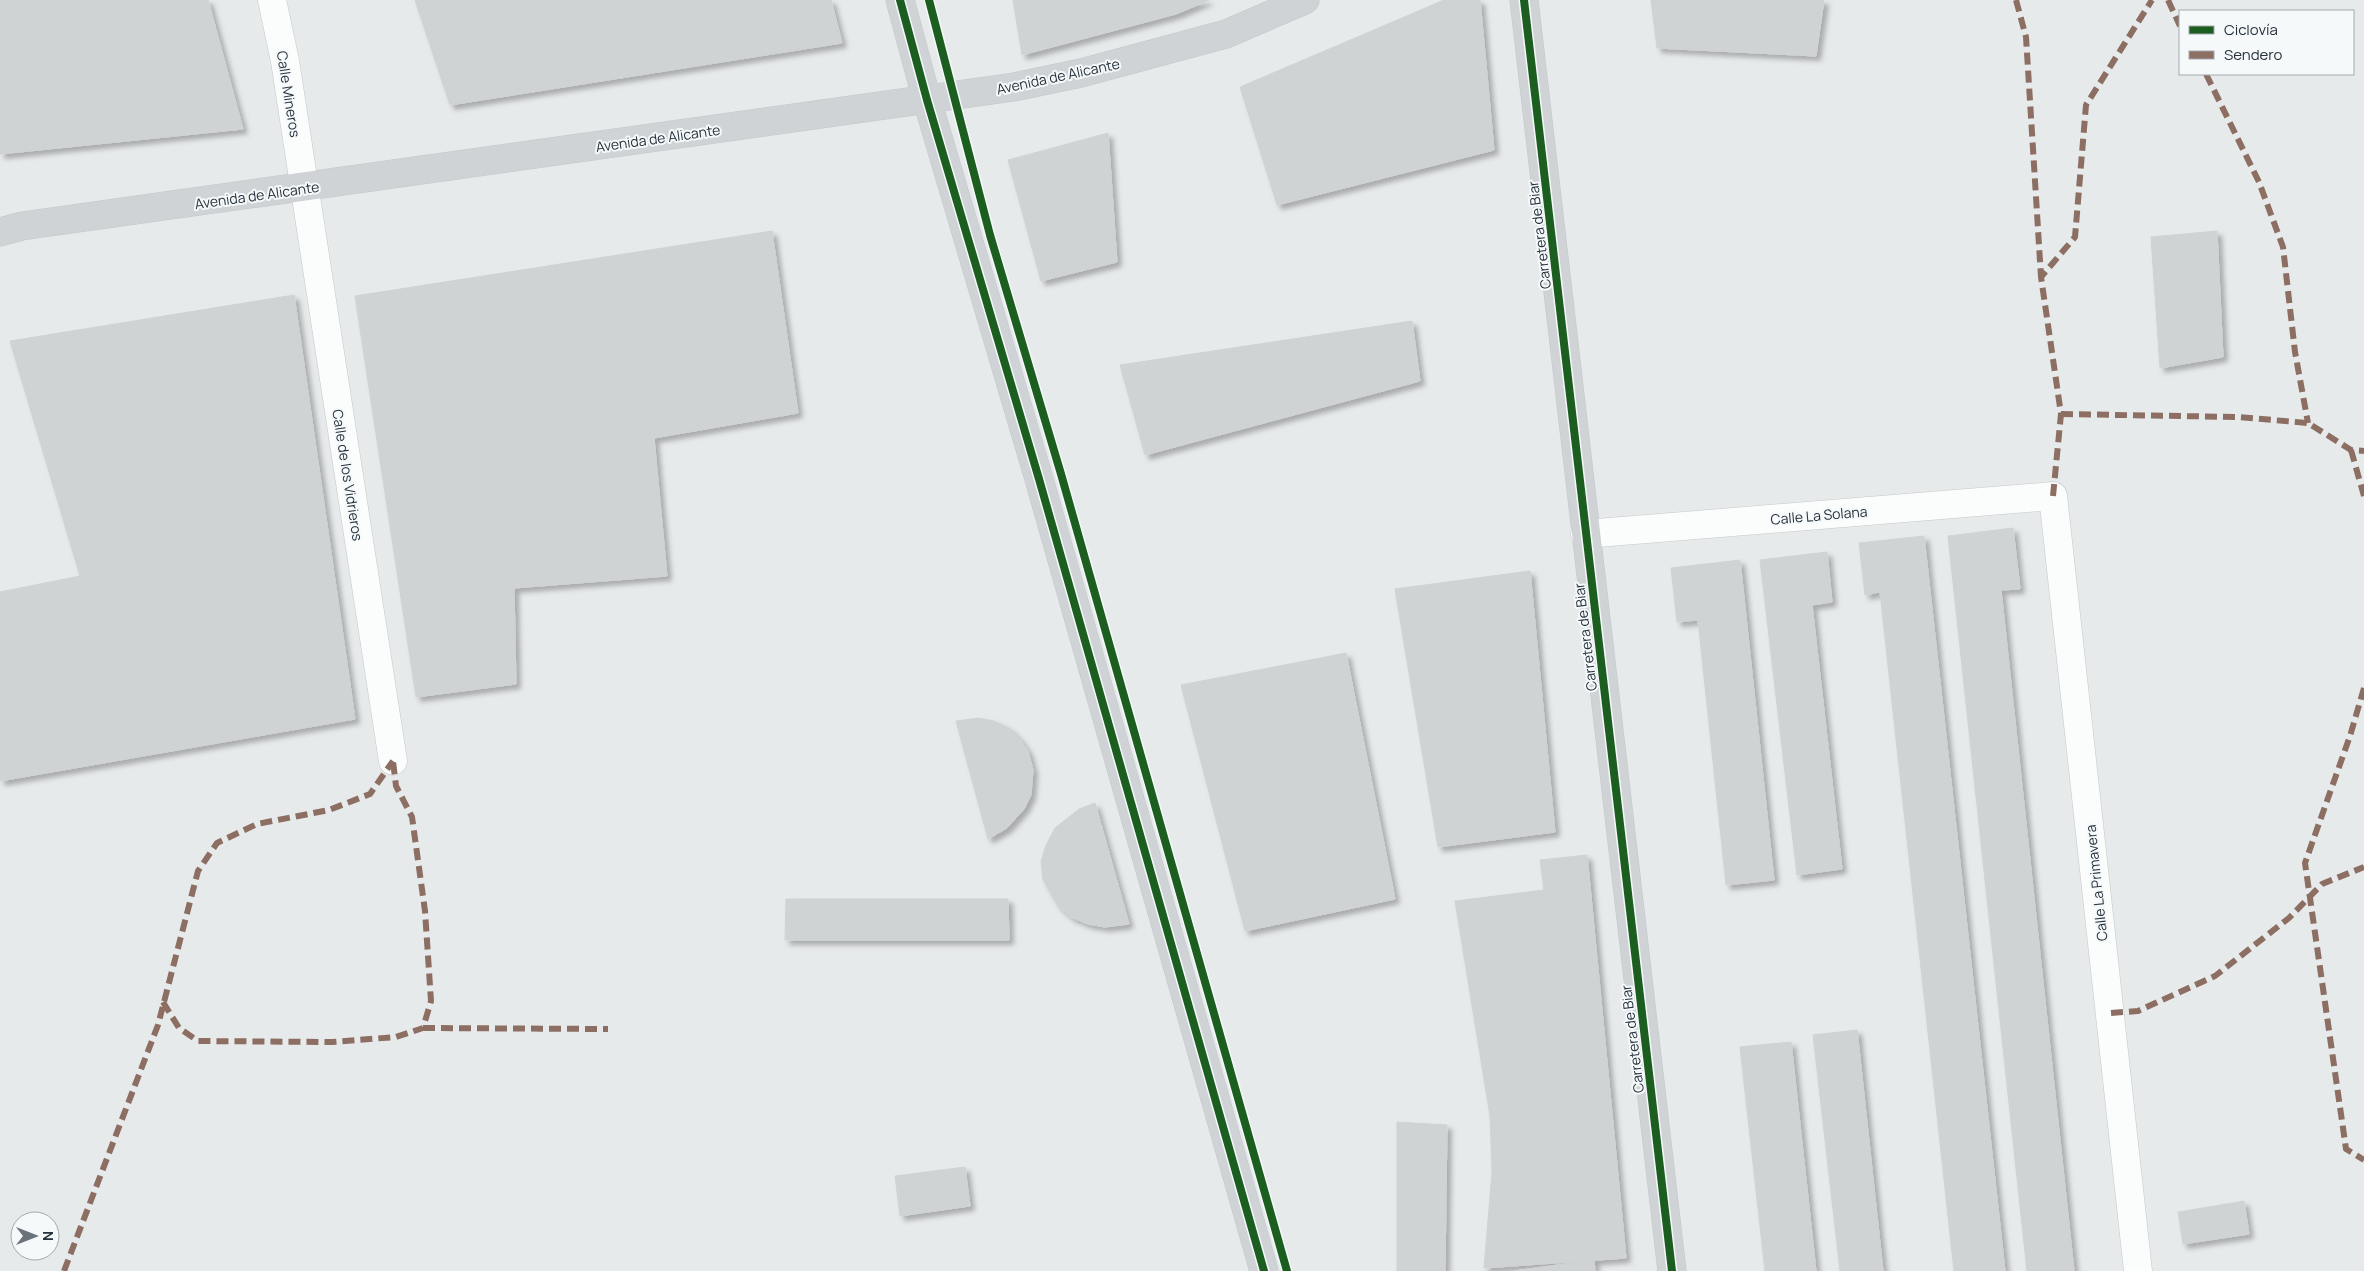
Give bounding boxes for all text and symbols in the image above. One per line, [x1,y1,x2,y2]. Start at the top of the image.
legend [2179,10,2354,75]
text: Ciclovía [2224,19,2278,40]
text: Sendero [2224,44,2283,65]
street label: Calle Mineros [273,49,305,139]
street label: Avenida de Alicante [995,54,1121,98]
street label: Avenida de Alicante [595,120,721,156]
street label: Avenida de Alicante [194,177,320,213]
street label: Carretera de Biar [1523,180,1555,290]
street label: Calle de los Vidrieros [328,408,368,542]
street label: Calle La Solana [1770,501,1868,529]
street label: Carretera de Biar [1569,582,1601,692]
street label: Calle La Primavera [2080,824,2112,942]
street label: Carretera de Biar [1616,984,1648,1094]
north arrow [10,1211,60,1261]
text: N [39,1231,58,1241]

